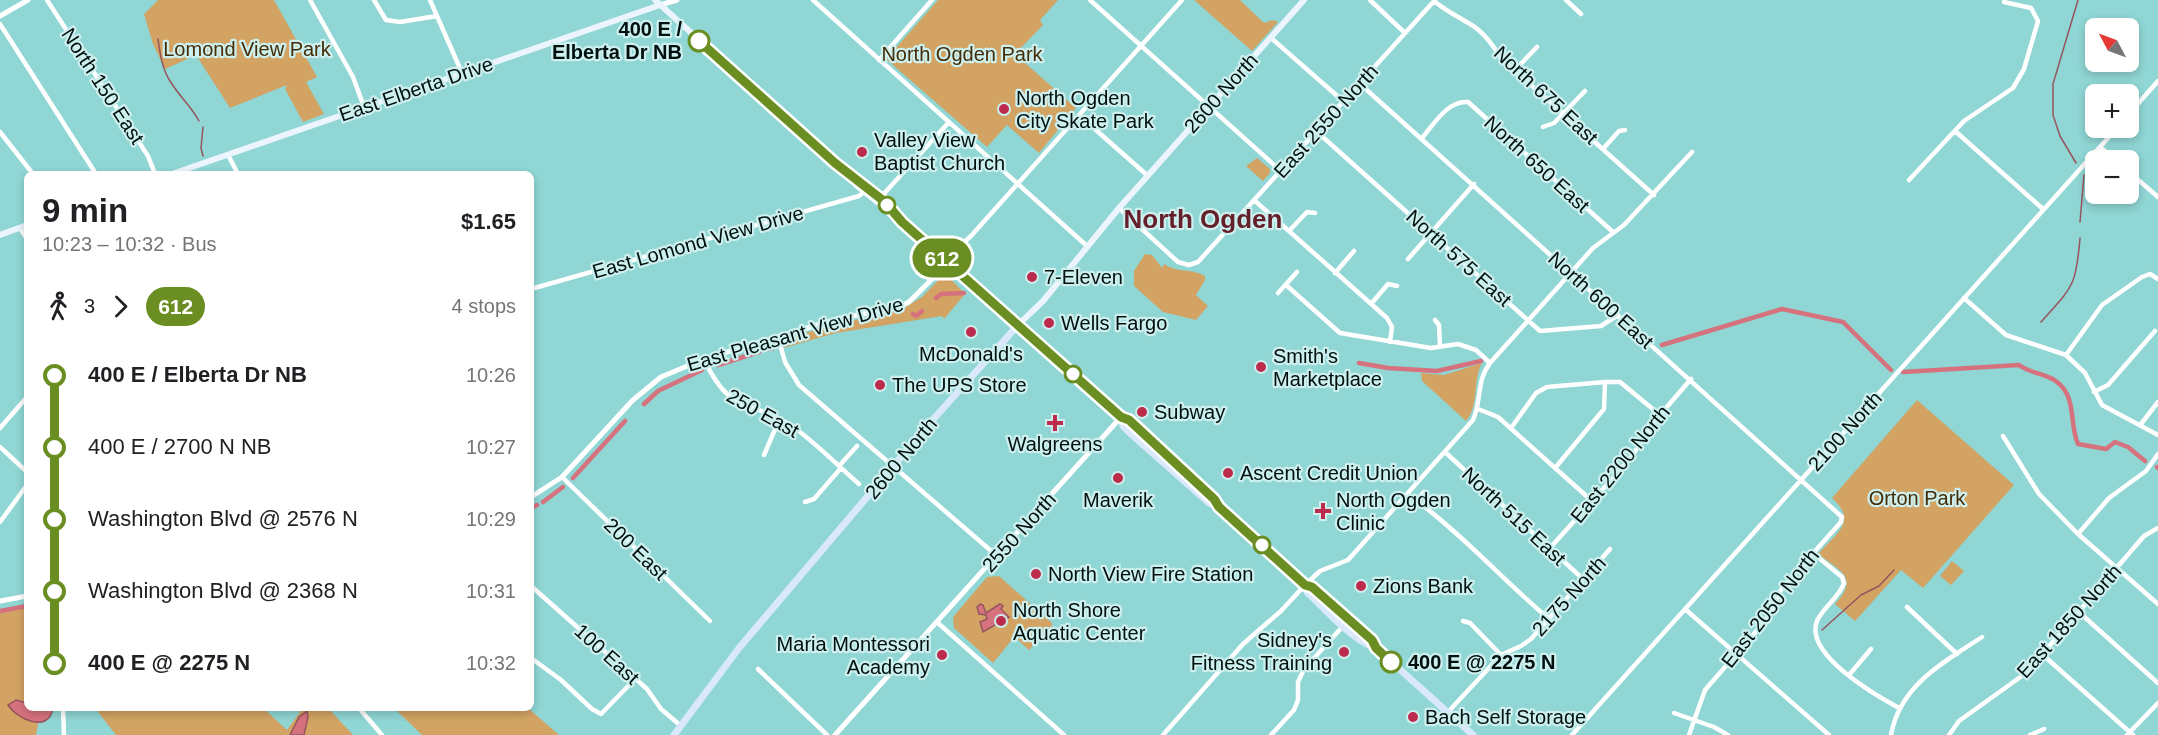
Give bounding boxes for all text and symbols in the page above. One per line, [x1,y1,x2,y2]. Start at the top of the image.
place label: 400 E / Elberta Dr NB [552,18,682,63]
north arrow [2085,18,2139,72]
map controls [2085,18,2139,204]
street label: North 150 East [57,24,149,148]
marker: 400 E / Elberta Dr NB [688,30,710,52]
park label: Lomond View Park [163,38,332,60]
street label: North 675 East [1490,41,1603,149]
park label: North Ogden Park [881,43,1044,65]
street label: 2600 North [1180,49,1262,137]
street label: East Elberta Drive [336,52,496,126]
street label: East 2550 North [1269,60,1383,182]
button: + [2085,84,2139,138]
place label: North Ogden City Skate Park [1016,87,1155,132]
marker: North Ogden City Skate Park [997,102,1011,116]
street label: North 650 East [1480,111,1594,217]
place label: Valley View Baptist Church [874,129,1005,174]
marker: Valley View Baptist Church [855,145,869,159]
button: − [2085,150,2139,204]
text: 9 min [42,192,128,229]
unlabelled marker [878,196,896,214]
street label: East Lomond View Drive [590,201,806,283]
district label: North Ogden [1124,204,1282,234]
street label: North 575 East [1402,205,1516,311]
text: $1.65 [461,209,516,234]
text: 10:23 – 10:32 · Bus [42,233,217,255]
line badge: 612 [908,238,976,278]
text: 612 [924,247,960,270]
street label: North 600 East [1544,247,1658,353]
place label: 7-Eleven [1044,266,1123,288]
marker: 7-Eleven [1025,270,1039,284]
icon: walk [42,290,75,323]
icon: forward [104,290,137,323]
street label: East Pleasant View Drive [684,293,906,375]
text: 3 [84,295,95,317]
text: 612 [158,295,193,318]
text: 4 stops [452,295,516,317]
place label: Wells Fargo [1061,312,1167,334]
marker: Wells Fargo [1042,316,1056,330]
marker: McDonald's [964,325,978,339]
place label: McDonald's [919,343,1023,365]
place label: Smith's Marketplace [1273,345,1382,390]
marker: Smith's Marketplace [1254,360,1268,374]
text: 400 E / Elberta Dr NB [88,362,307,387]
text: 10:26 [466,364,516,386]
unlabelled marker [1064,365,1082,383]
place label: The UPS Store [892,374,1027,396]
marker: The UPS Store [873,378,887,392]
street label: 250 East [723,384,803,442]
street label: 2100 North [1804,387,1886,475]
place label: Subway [1154,401,1225,423]
street label: East 2200 North [1566,401,1674,527]
marker: Subway [1135,405,1149,419]
street label: 2600 North [861,413,941,503]
marker: Walgreens [1048,416,1062,430]
place label: Walgreens [1008,433,1102,455]
text: 400 E / 2700 N NB [88,434,271,459]
text: 10:27 [466,436,516,458]
place label: Ascent Credit Union [1240,462,1418,484]
street label: North 515 East [1458,462,1571,570]
marker: Ascent Credit Union [1221,466,1235,480]
marker: Maverik [1111,471,1125,485]
park label: Orton Park [1869,487,1966,509]
street label: 2550 North [978,488,1060,576]
place label: Maverik [1083,489,1154,511]
place label: North Ogden Clinic [1336,489,1451,534]
marker: North Ogden Clinic [1314,502,1332,520]
text: Washington Blvd @ 2576 N [88,506,358,531]
text: 10:29 [466,508,516,530]
street label: 200 East [600,514,672,585]
unlabelled marker [1253,536,1271,554]
street label: East 2050 North [1717,544,1823,672]
street label: 2175 North [1528,552,1610,640]
street label: East 1850 North [2012,560,2126,682]
place label: North View Fire Station [1048,563,1253,585]
marker: North View Fire Station [1029,567,1043,581]
place label: Zions Bank [1373,575,1474,597]
text: Washington Blvd @ 2368 N [88,578,358,603]
marker: Zions Bank [1354,579,1368,593]
text: 10:31 [466,580,516,602]
place label: North Shore Aquatic Center [1013,599,1146,644]
marker: North Shore Aquatic Center [994,614,1008,628]
street label: 100 East [570,619,644,689]
place label: Sidney's Fitness Training [1191,629,1332,674]
place label: Maria Montessori Academy [777,633,930,678]
marker: Sidney's Fitness Training [1337,645,1351,659]
marker: Maria Montessori Academy [935,648,949,662]
text: 400 E @ 2275 N [88,650,250,675]
marker: 400 E @ 2275 N [1380,651,1402,673]
place label: 400 E @ 2275 N [1408,651,1555,673]
text: 10:32 [466,652,516,674]
place label: Bach Self Storage [1425,706,1586,728]
marker: Bach Self Storage [1406,710,1420,724]

